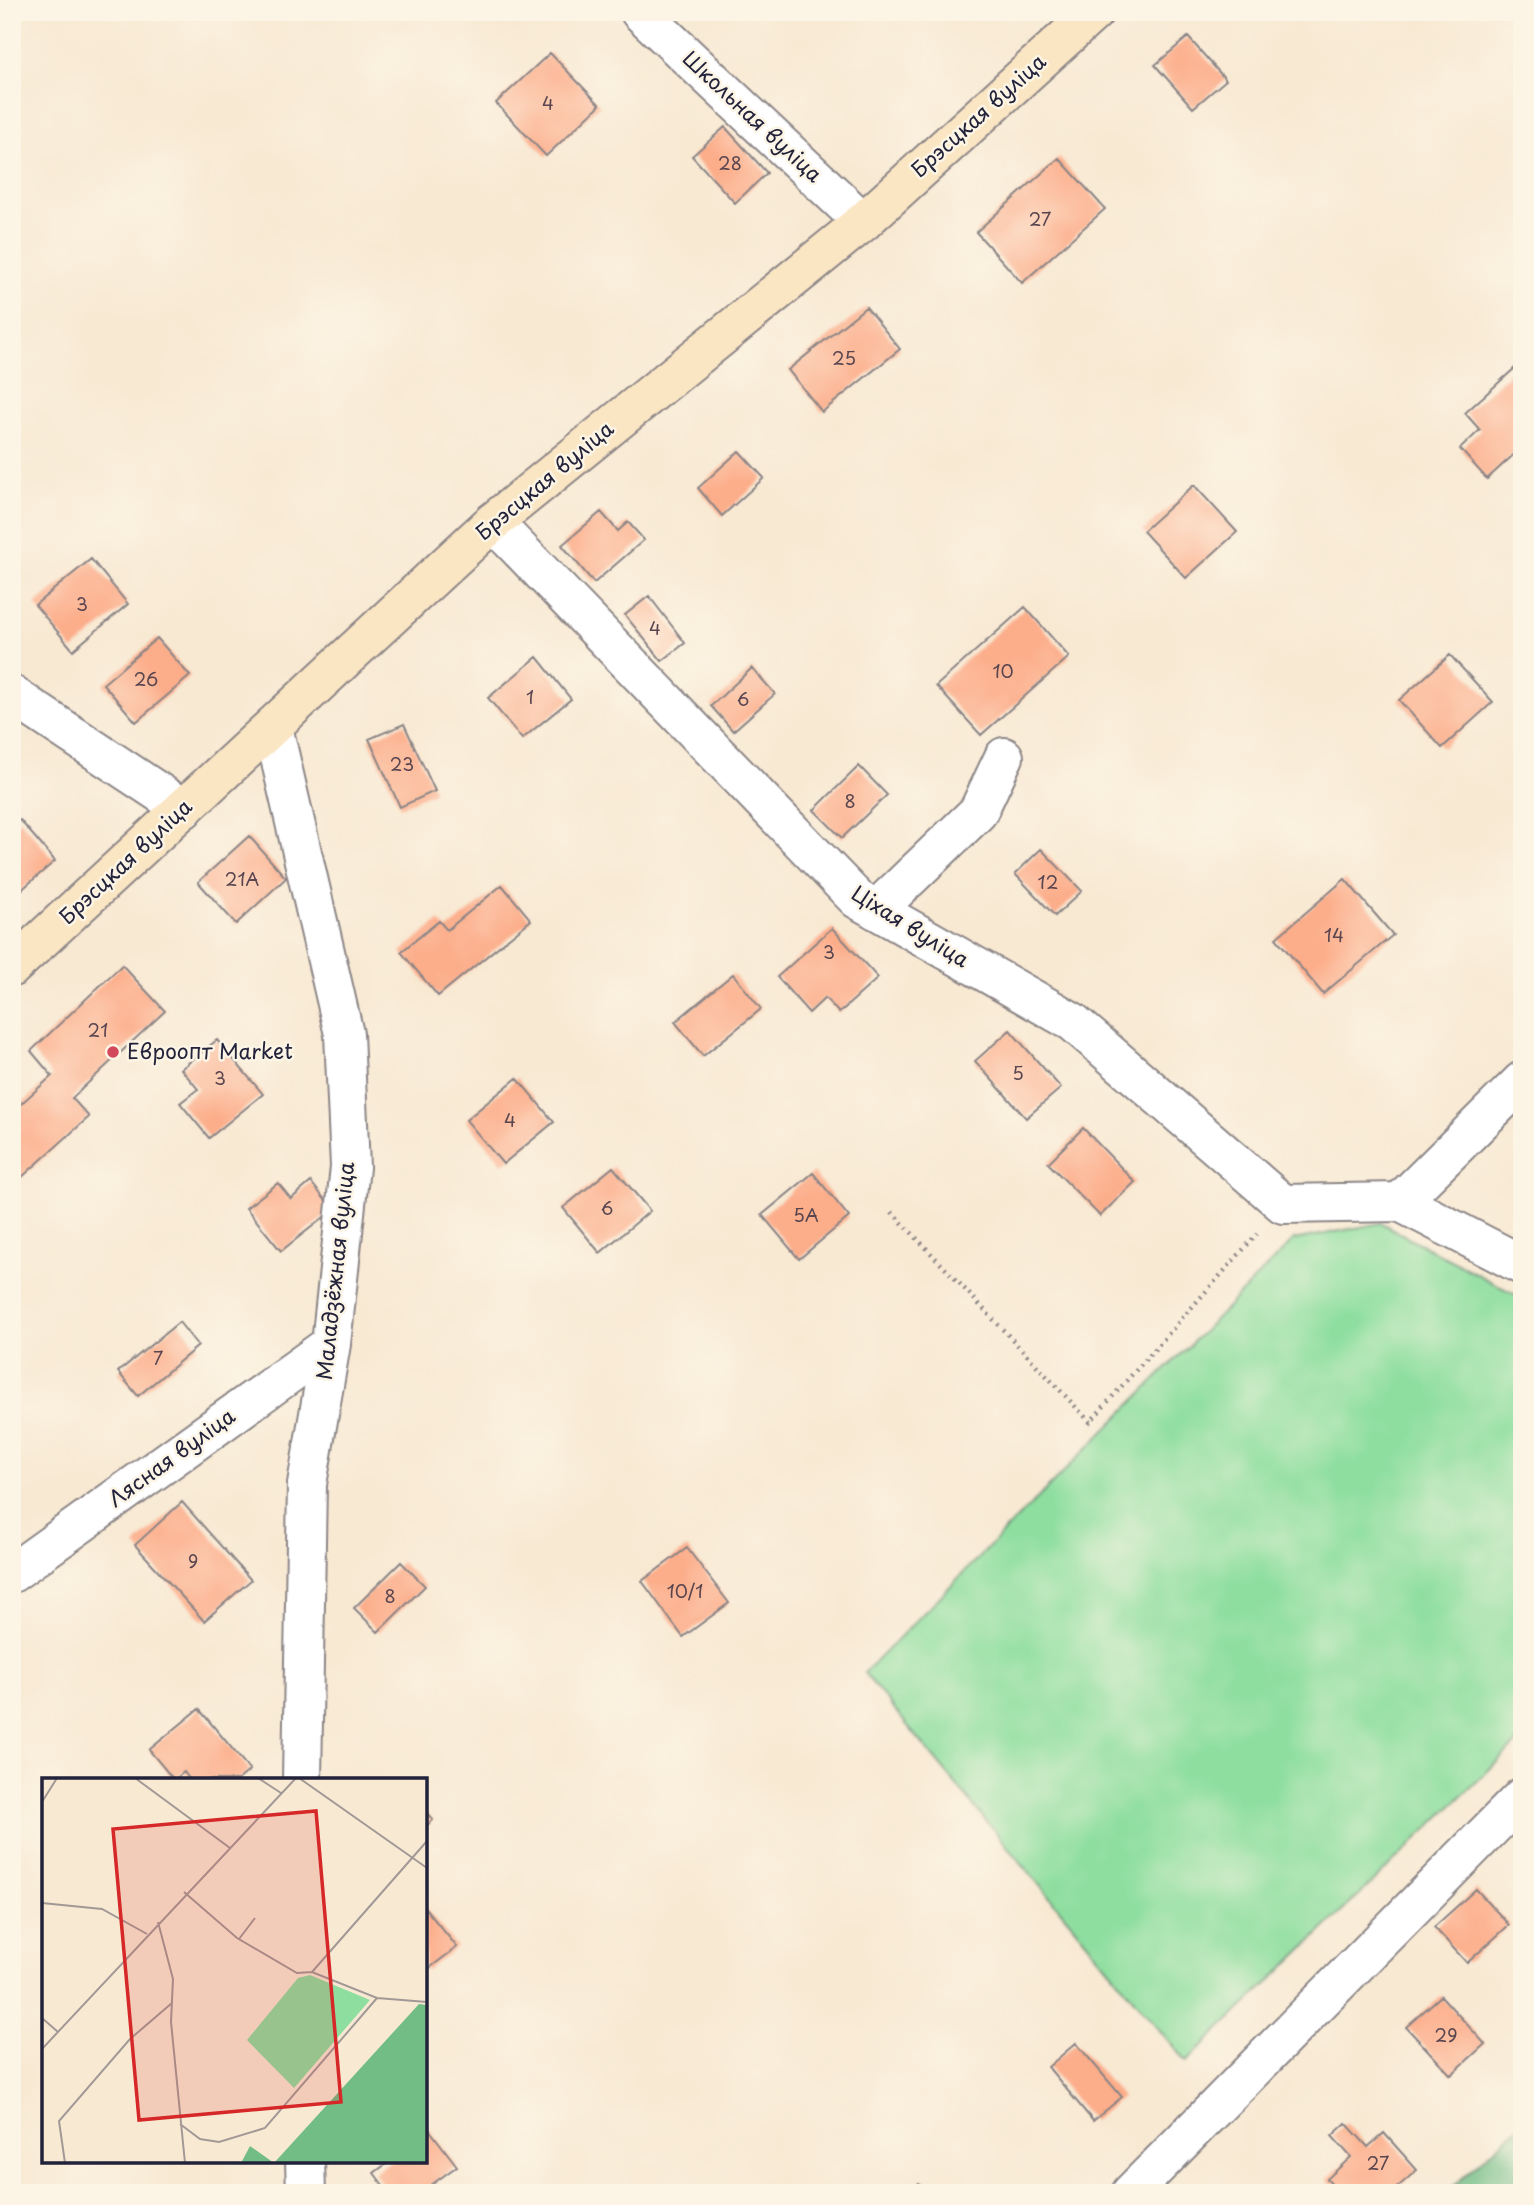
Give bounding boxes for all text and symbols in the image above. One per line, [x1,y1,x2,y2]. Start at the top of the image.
street label: Школьная вуліца [676,42,831,189]
street label: Брэсцкая вуліца [903,45,1052,184]
house number: 4 [542,89,554,116]
house number: 28 [718,149,742,176]
house number: 27 [1029,205,1051,232]
house number: 25 [832,344,856,371]
street label: Брэсцкая вуліца [468,412,620,547]
house number: 3 [76,590,88,617]
house number: 4 [649,614,661,641]
house number: 10 [992,657,1014,684]
house number: 26 [134,665,158,692]
house number: 1 [526,683,534,710]
house number: 6 [737,685,749,712]
house number: 23 [390,750,414,777]
house number: 8 [844,787,856,814]
street label: Брэсцкая вуліца [51,790,198,931]
house number: 21А [225,865,260,892]
house number: 12 [1038,868,1058,895]
street label: Ціхая вуліца [846,876,976,974]
house number: 14 [1324,921,1344,948]
house number: 3 [823,938,835,965]
house number: 21 [88,1016,108,1043]
place label: Евроопт Market [127,1034,293,1066]
marker: Евроопт Market [105,1044,121,1060]
house number: 5 [1012,1059,1024,1086]
house number: 3 [214,1064,226,1091]
house number: 4 [504,1106,516,1133]
street label: Маладзёжная вуліца [307,1160,361,1382]
house number: 6 [601,1194,613,1221]
house number: 5А [793,1201,819,1228]
house number: 7 [153,1344,163,1371]
street label: Лясная вуліца [101,1399,241,1514]
house number: 9 [188,1547,198,1574]
house number: 10/1 [667,1577,703,1604]
house number: 8 [384,1582,396,1609]
inset map [42,1778,427,2163]
house number: 29 [1435,2021,1457,2048]
house number: 27 [1367,2149,1389,2176]

